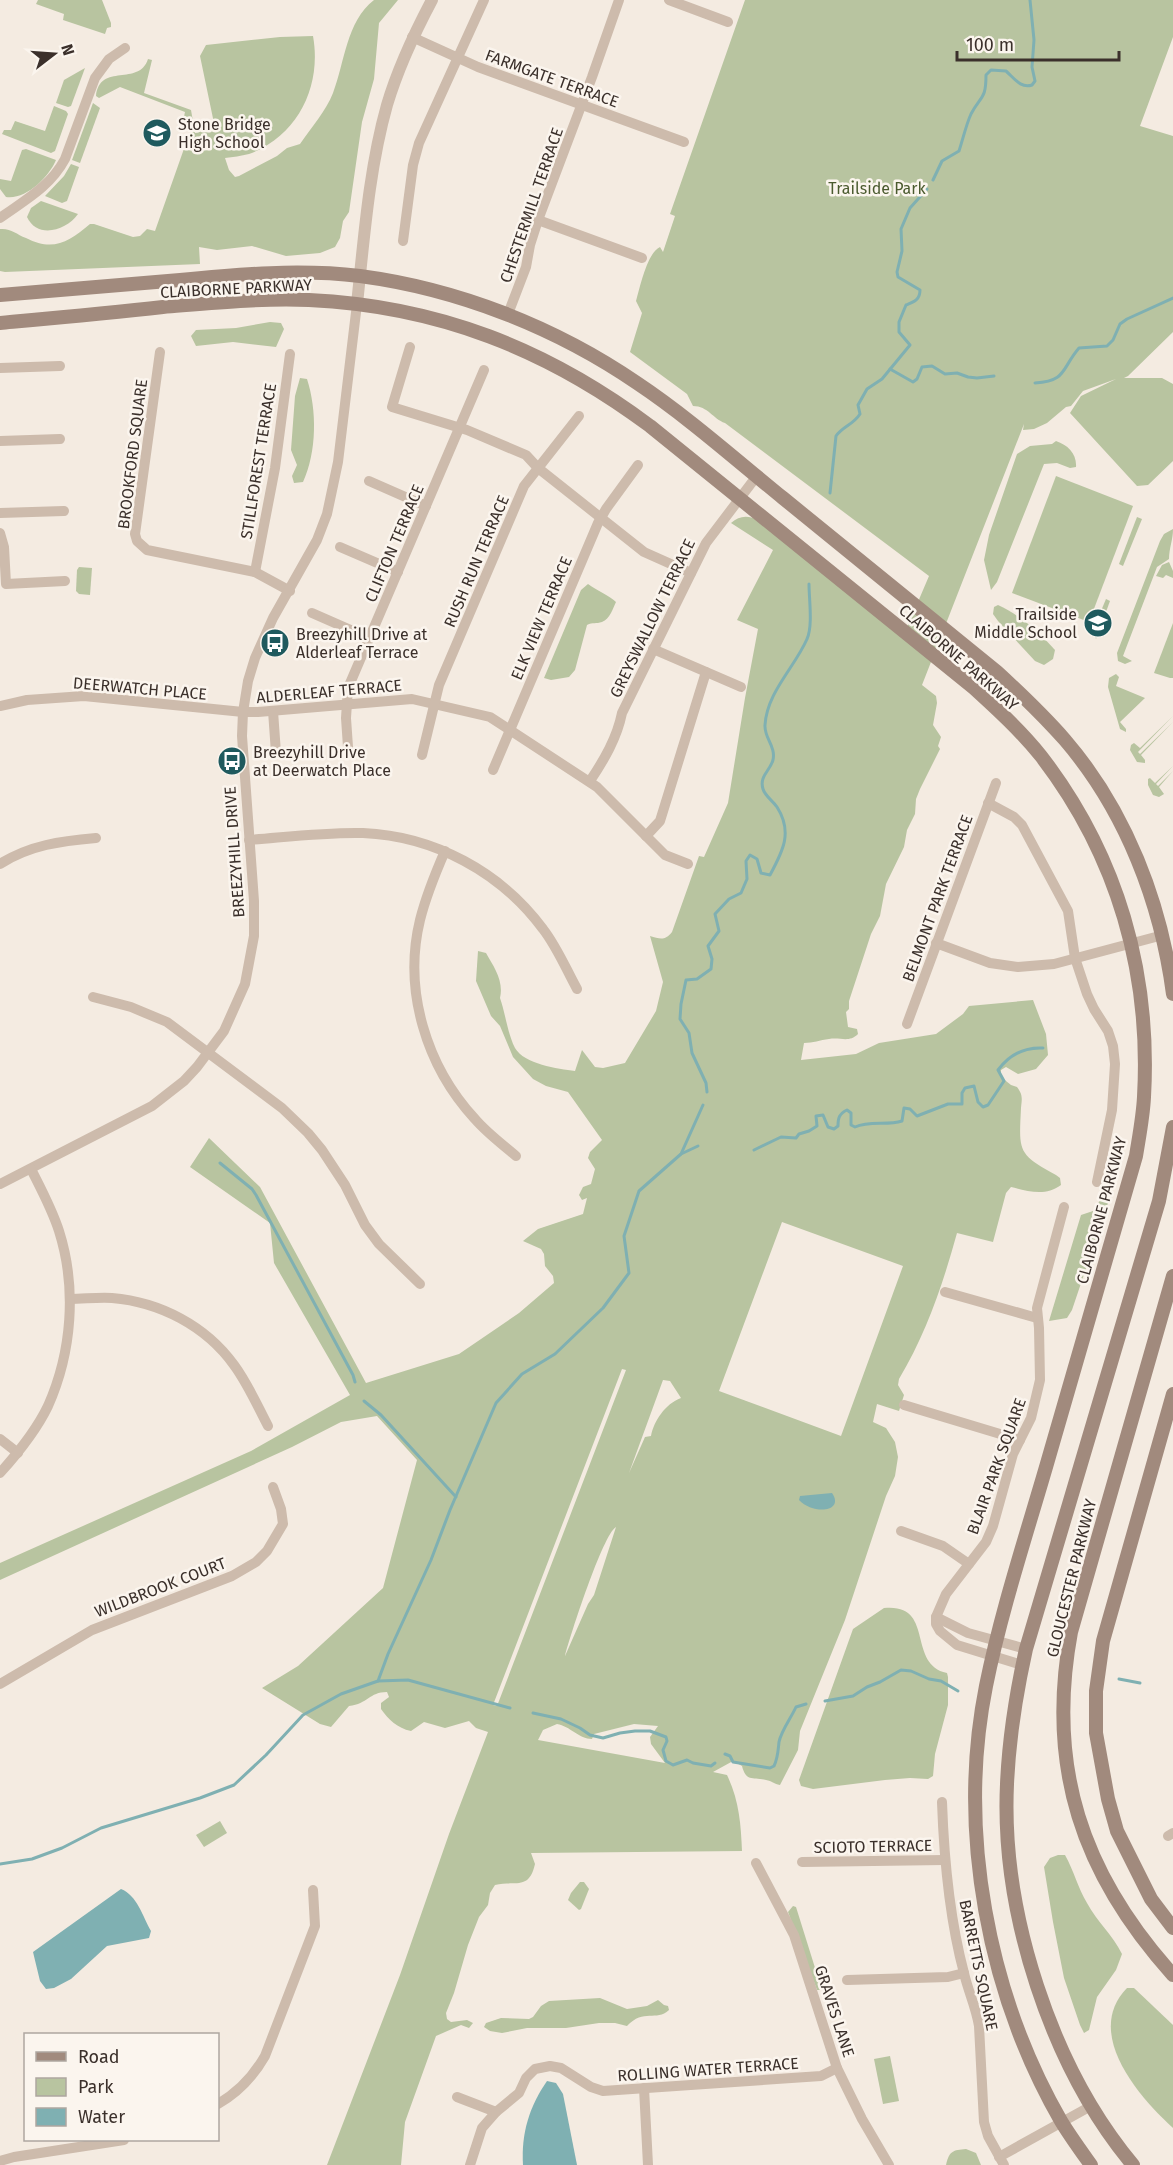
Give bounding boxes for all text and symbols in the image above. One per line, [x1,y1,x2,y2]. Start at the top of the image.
north arrow [24,24,84,84]
scale bar [957,24,1119,62]
text: 100 m [966,34,1014,56]
text: N [57,42,79,58]
street label: FARMGATE TERRACE [483,46,621,111]
place label: Stone Bridge High School [178,115,271,152]
school or university icon: Stone Bridge High School [141,117,173,149]
street label: CHESTERMILL TERRACE [496,125,567,285]
park label: Trailside Park [828,179,926,198]
street label: CLAIBORNE PARKWAY [160,275,313,302]
street label: BROOKFORD SQUARE [114,378,151,530]
street label: STILLFOREST TERRACE [237,382,280,540]
street label: CLIFTON TERRACE [361,481,428,605]
street label: RUSH RUN TERRACE [440,492,513,630]
street label: GREYSWALLOW TERRACE [606,536,699,701]
street label: ELK VIEW TERRACE [507,553,576,683]
street label: CLAIBORNE PARKWAY [895,600,1022,715]
place label: Trailside Middle School [974,605,1077,642]
school or university icon: Trailside Middle School [1082,607,1114,639]
place label: Breezyhill Drive at Alderleaf Terrace [296,625,428,662]
bus stop icon: Breezyhill Drive at Alderleaf Terrace [259,627,291,659]
street label: DEERWATCH PLACE [72,673,208,704]
street label: ALDERLEAF TERRACE [255,676,403,707]
place label: Breezyhill Drive at Deerwatch Place [253,743,391,780]
bus stop icon: Breezyhill Drive at Deerwatch Place [216,745,248,777]
street label: BREEZYHILL DRIVE [220,786,249,918]
street label: BELMONT PARK TERRACE [898,812,977,984]
street label: CLAIBORNE PARKWAY [1073,1134,1130,1286]
street label: BLAIR PARK SQUARE [963,1395,1030,1537]
street label: GLOUCESTER PARKWAY [1043,1497,1100,1659]
street label: WILDBROOK COURT [92,1553,229,1621]
street label: SCIOTO TERRACE [814,1836,932,1857]
street label: BARRETTS SQUARE [955,1898,1002,2032]
street label: GRAVES LANE [811,1963,858,2060]
legend [24,2033,219,2141]
text: Road [78,2046,120,2068]
street label: ROLLING WATER TERRACE [617,2054,799,2085]
text: Park [78,2076,114,2098]
text: Water [78,2106,125,2128]

